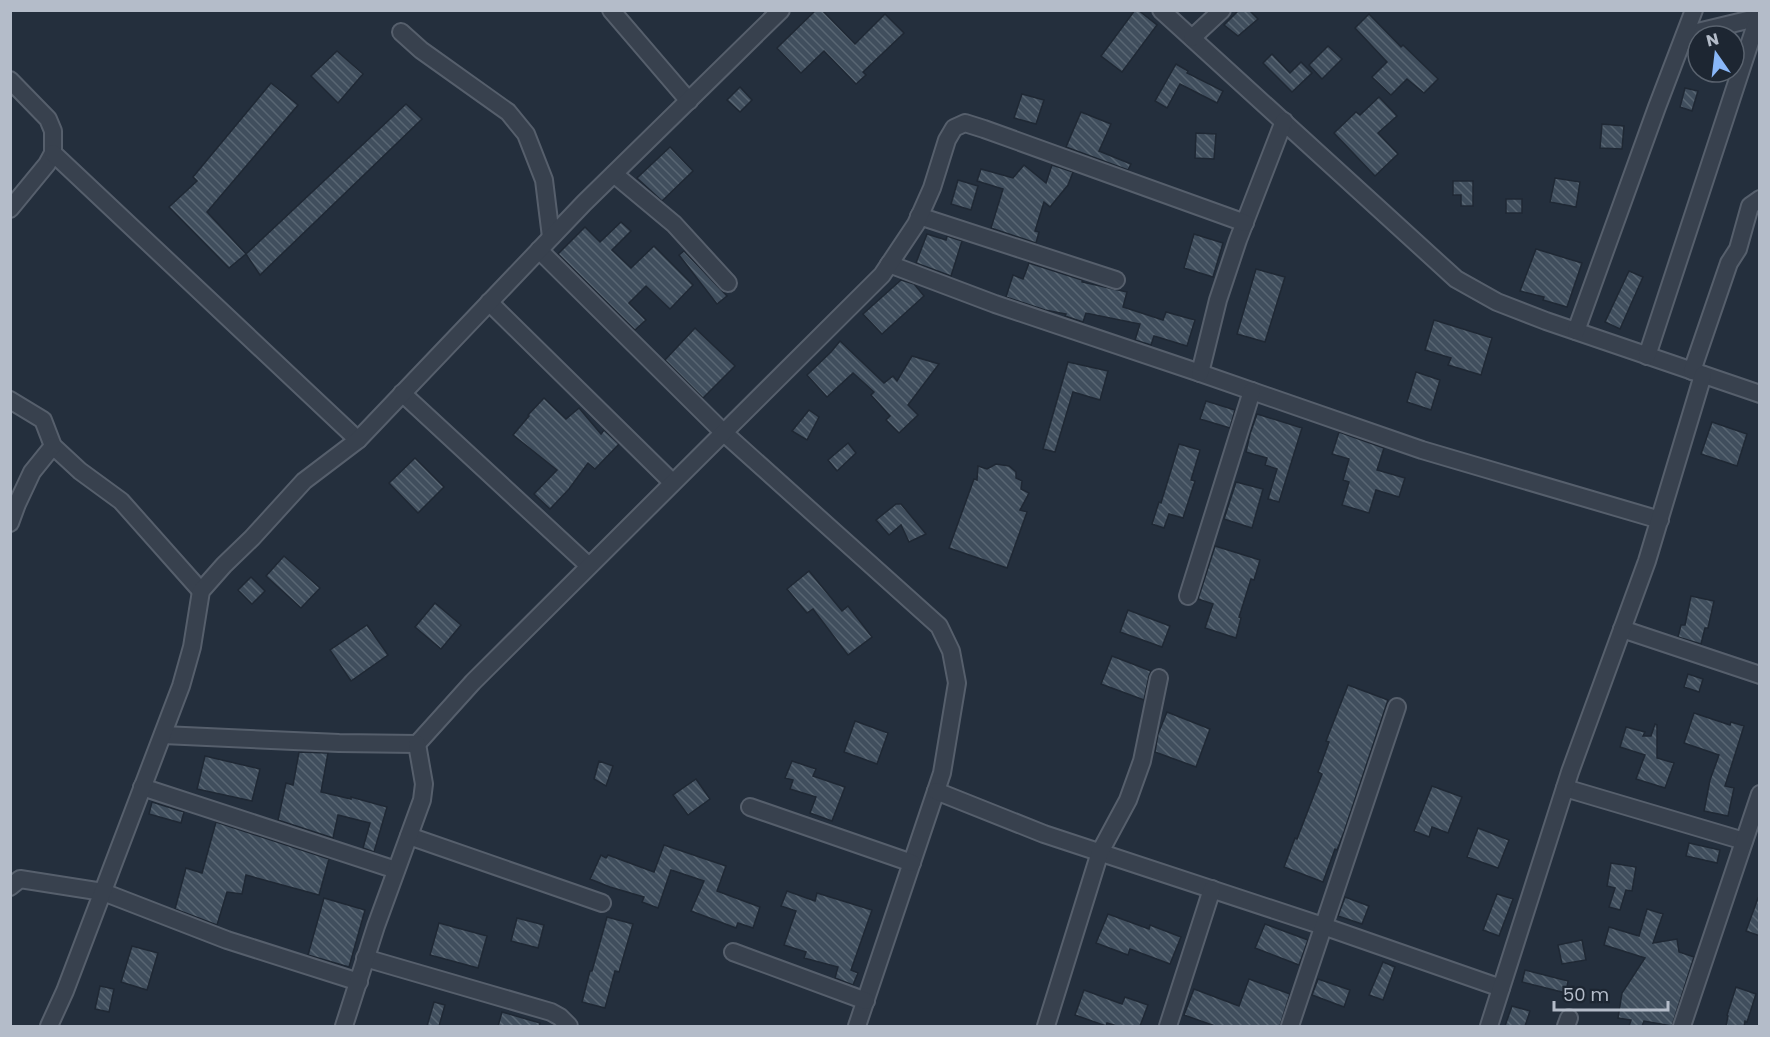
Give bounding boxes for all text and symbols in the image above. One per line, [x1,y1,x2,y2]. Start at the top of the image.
north arrow [1686,24,1746,84]
text: N [1704,27,1721,53]
scale bar [1554,974,1668,1012]
text: 50 m [1563,982,1609,1007]

